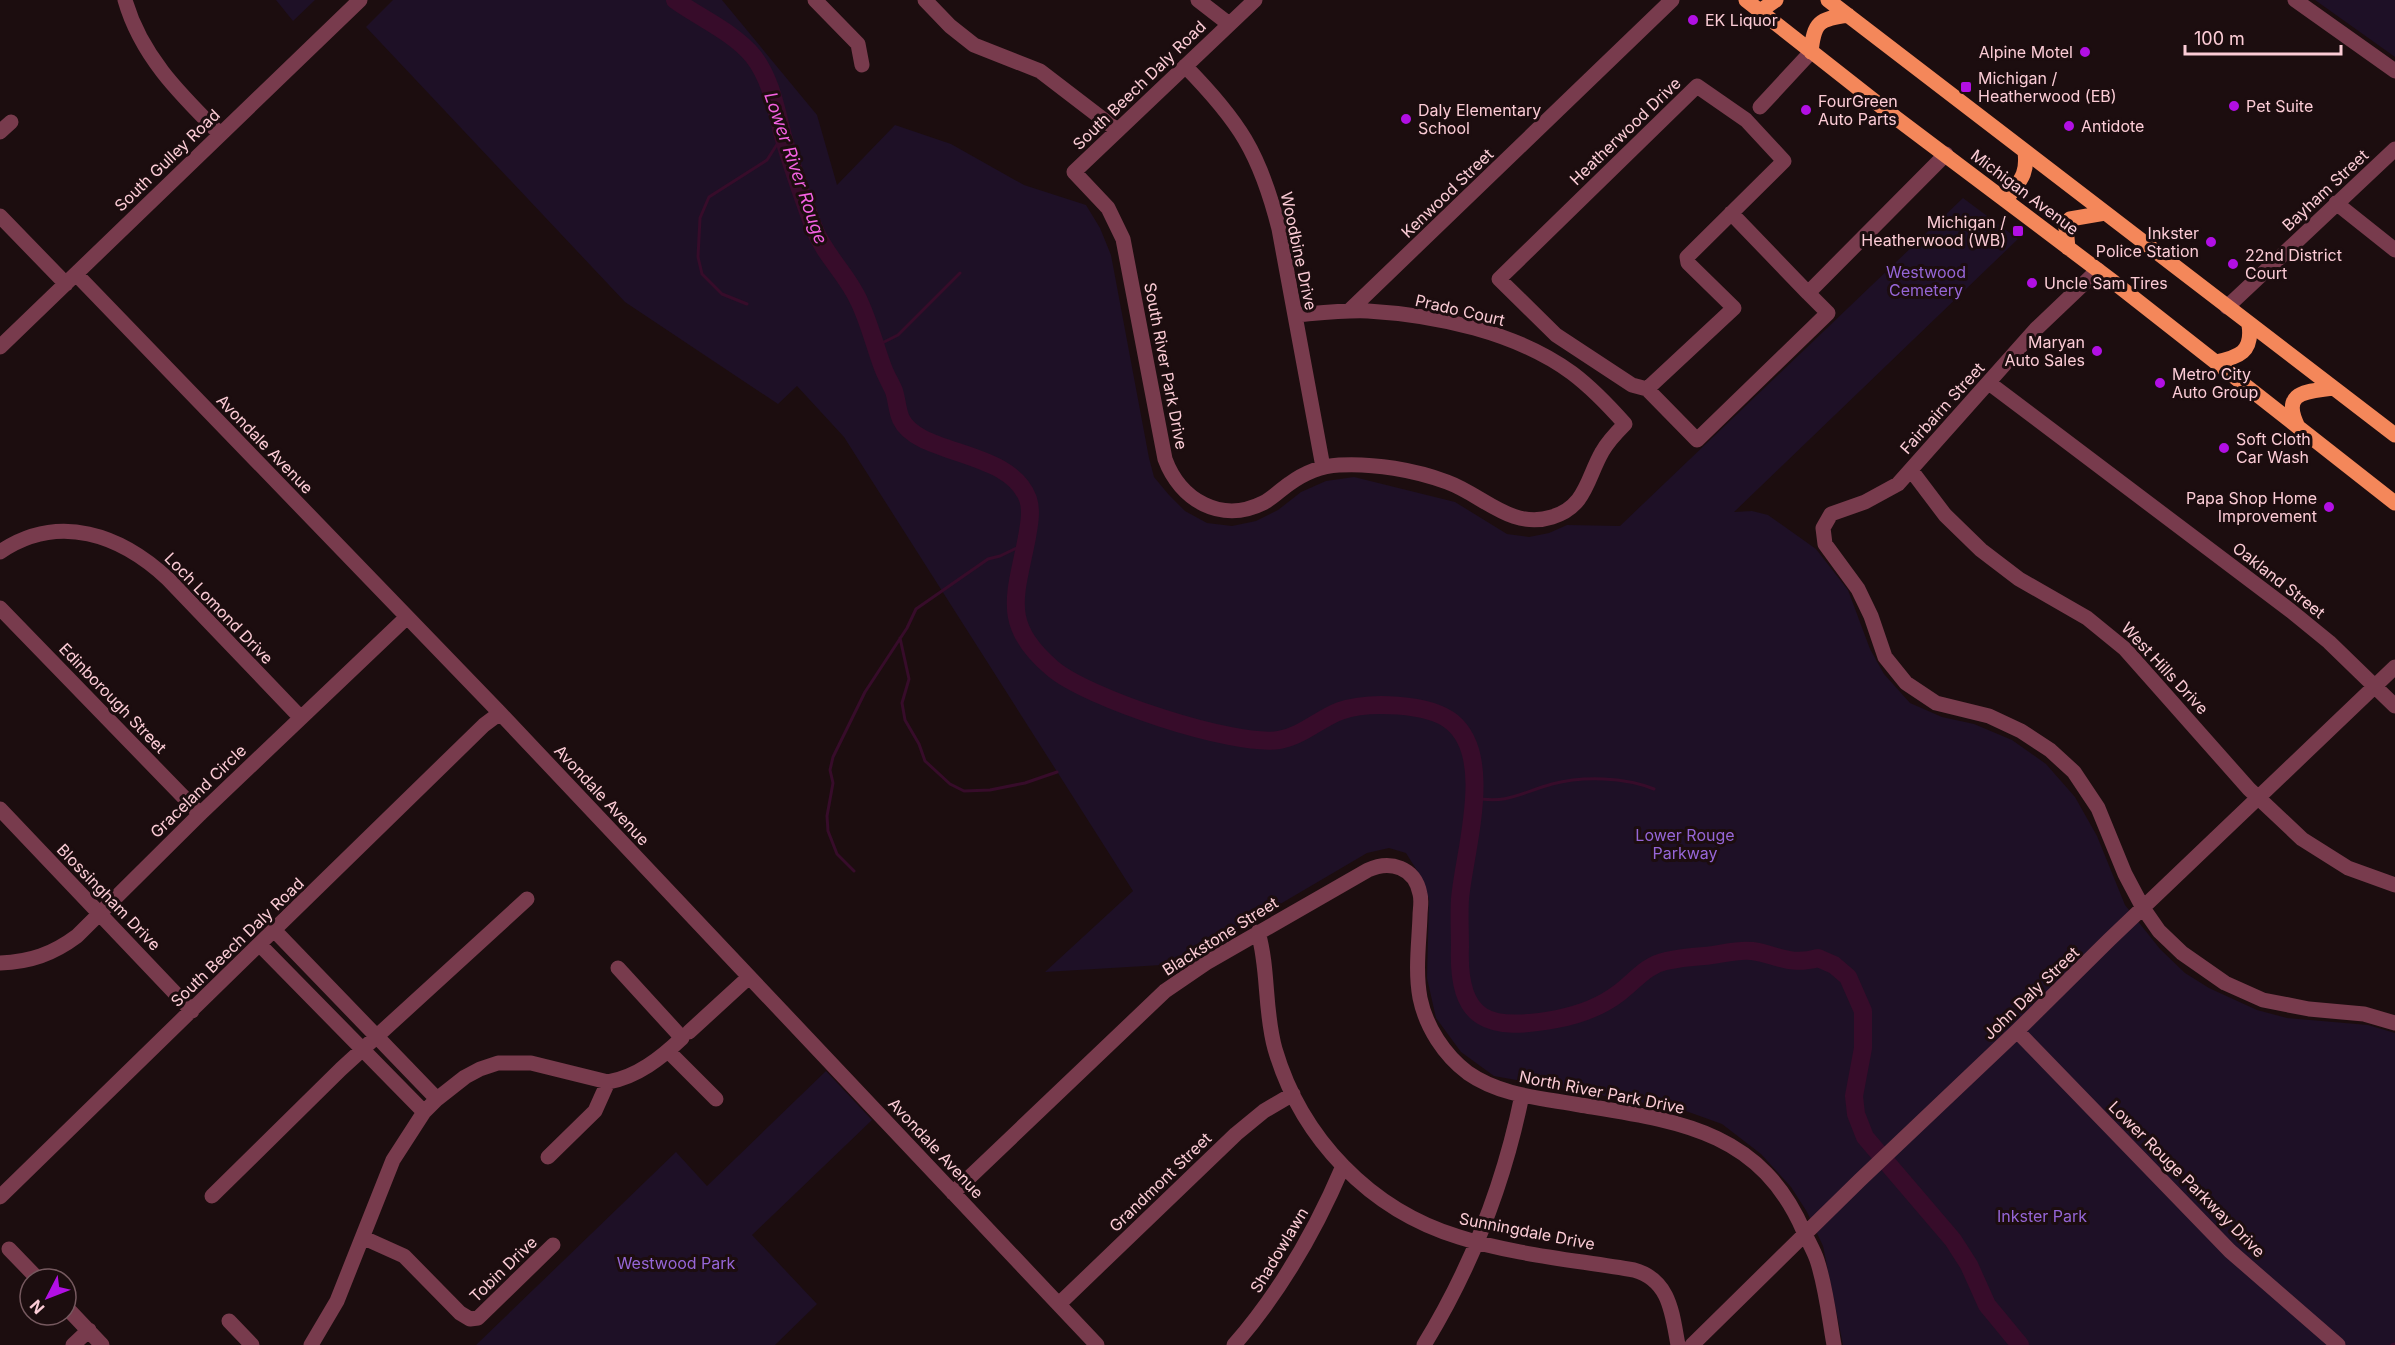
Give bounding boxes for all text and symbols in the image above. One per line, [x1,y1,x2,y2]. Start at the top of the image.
place label: EK Liquor [1705,10,1778,30]
marker: EK Liquor [1686,13,1700,27]
street label: South Beech Daly Road [1068,16,1210,154]
scale bar [2185,18,2341,56]
text: 100 m [2194,28,2245,49]
place label: Alpine Motel [1979,42,2073,62]
marker: Alpine Motel [2078,45,2092,59]
place label: Michigan / Heatherwood (EB) [1978,68,2117,106]
street label: Heatherwood Drive [1565,73,1685,189]
marker: Michigan / Heatherwood (EB) [1959,80,1973,94]
water label: Lower River Rouge [760,89,832,247]
place label: FourGreen Auto Parts [1818,91,1898,129]
place label: Pet Suite [2246,96,2313,116]
marker: Pet Suite [2227,99,2241,113]
place label: Daly Elementary School [1418,100,1541,138]
marker: FourGreen Auto Parts [1799,103,1813,117]
street label: South Gulley Road [110,105,224,215]
marker: Daly Elementary School [1399,112,1413,126]
place label: Antidote [2081,116,2144,136]
marker: Antidote [2062,119,2076,133]
street label: Kenwood Street [1397,144,1497,242]
street label: Michigan Avenue [1967,145,2083,239]
street label: Bayham Street [2278,145,2372,235]
street label: Woodbine Drive [1277,190,1321,312]
place label: Michigan / Heatherwood (WB) [1861,212,2006,250]
place label: Inkster Police Station [2096,223,2199,261]
marker: Michigan / Heatherwood (WB) [2011,224,2025,238]
marker: Inkster Police Station [2204,235,2218,249]
place label: 22nd District Court [2245,245,2342,283]
marker: 22nd District Court [2226,257,2240,271]
park label: Westwood Cemetery [1886,262,1966,300]
place label: Uncle Sam Tires [2044,273,2168,293]
marker: Uncle Sam Tires [2025,276,2039,290]
street label: South River Park Drive [1140,281,1192,451]
street label: Prado Court [1413,290,1507,330]
place label: Maryan Auto Sales [2004,332,2085,370]
marker: Maryan Auto Sales [2090,344,2104,358]
street label: Fairbairn Street [1896,358,1988,458]
place label: Metro City Auto Group [2172,364,2258,402]
marker: Metro City Auto Group [2153,376,2167,390]
street label: Avondale Avenue [213,390,317,498]
place label: Soft Cloth Car Wash [2236,429,2311,467]
marker: Soft Cloth Car Wash [2217,441,2231,455]
place label: Papa Shop Home Improvement [2186,488,2317,526]
marker: Papa Shop Home Improvement [2322,500,2336,514]
street label: Oakland Street [2229,538,2329,622]
street label: Loch Lomond Drive [161,548,277,668]
street label: West Hills Drive [2117,618,2213,718]
street label: Edinborough Street [55,639,171,757]
street label: Graceland Circle [146,740,250,842]
street label: Avondale Avenue [550,741,654,849]
park label: Lower Rouge Parkway [1635,825,1735,863]
street label: Blossingham Drive [53,839,165,955]
street label: South Beech Daly Road [166,873,308,1011]
street label: Blackstone Street [1158,892,1282,980]
street label: John Daly Street [1979,942,2083,1044]
street label: North River Park Drive [1517,1066,1687,1118]
street label: Avondale Avenue [884,1094,988,1202]
street label: Lower Rouge Parkway Drive [2105,1097,2269,1261]
street label: Grandmont Street [1105,1128,1215,1236]
street label: Shadowlawn [1246,1204,1312,1296]
park label: Inkster Park [1997,1206,2087,1226]
street label: Sunningdale Drive [1457,1208,1597,1254]
street label: Tobin Drive [465,1232,541,1306]
park label: Westwood Park [617,1253,736,1273]
north arrow [18,1267,78,1327]
text: N [25,1296,48,1318]

